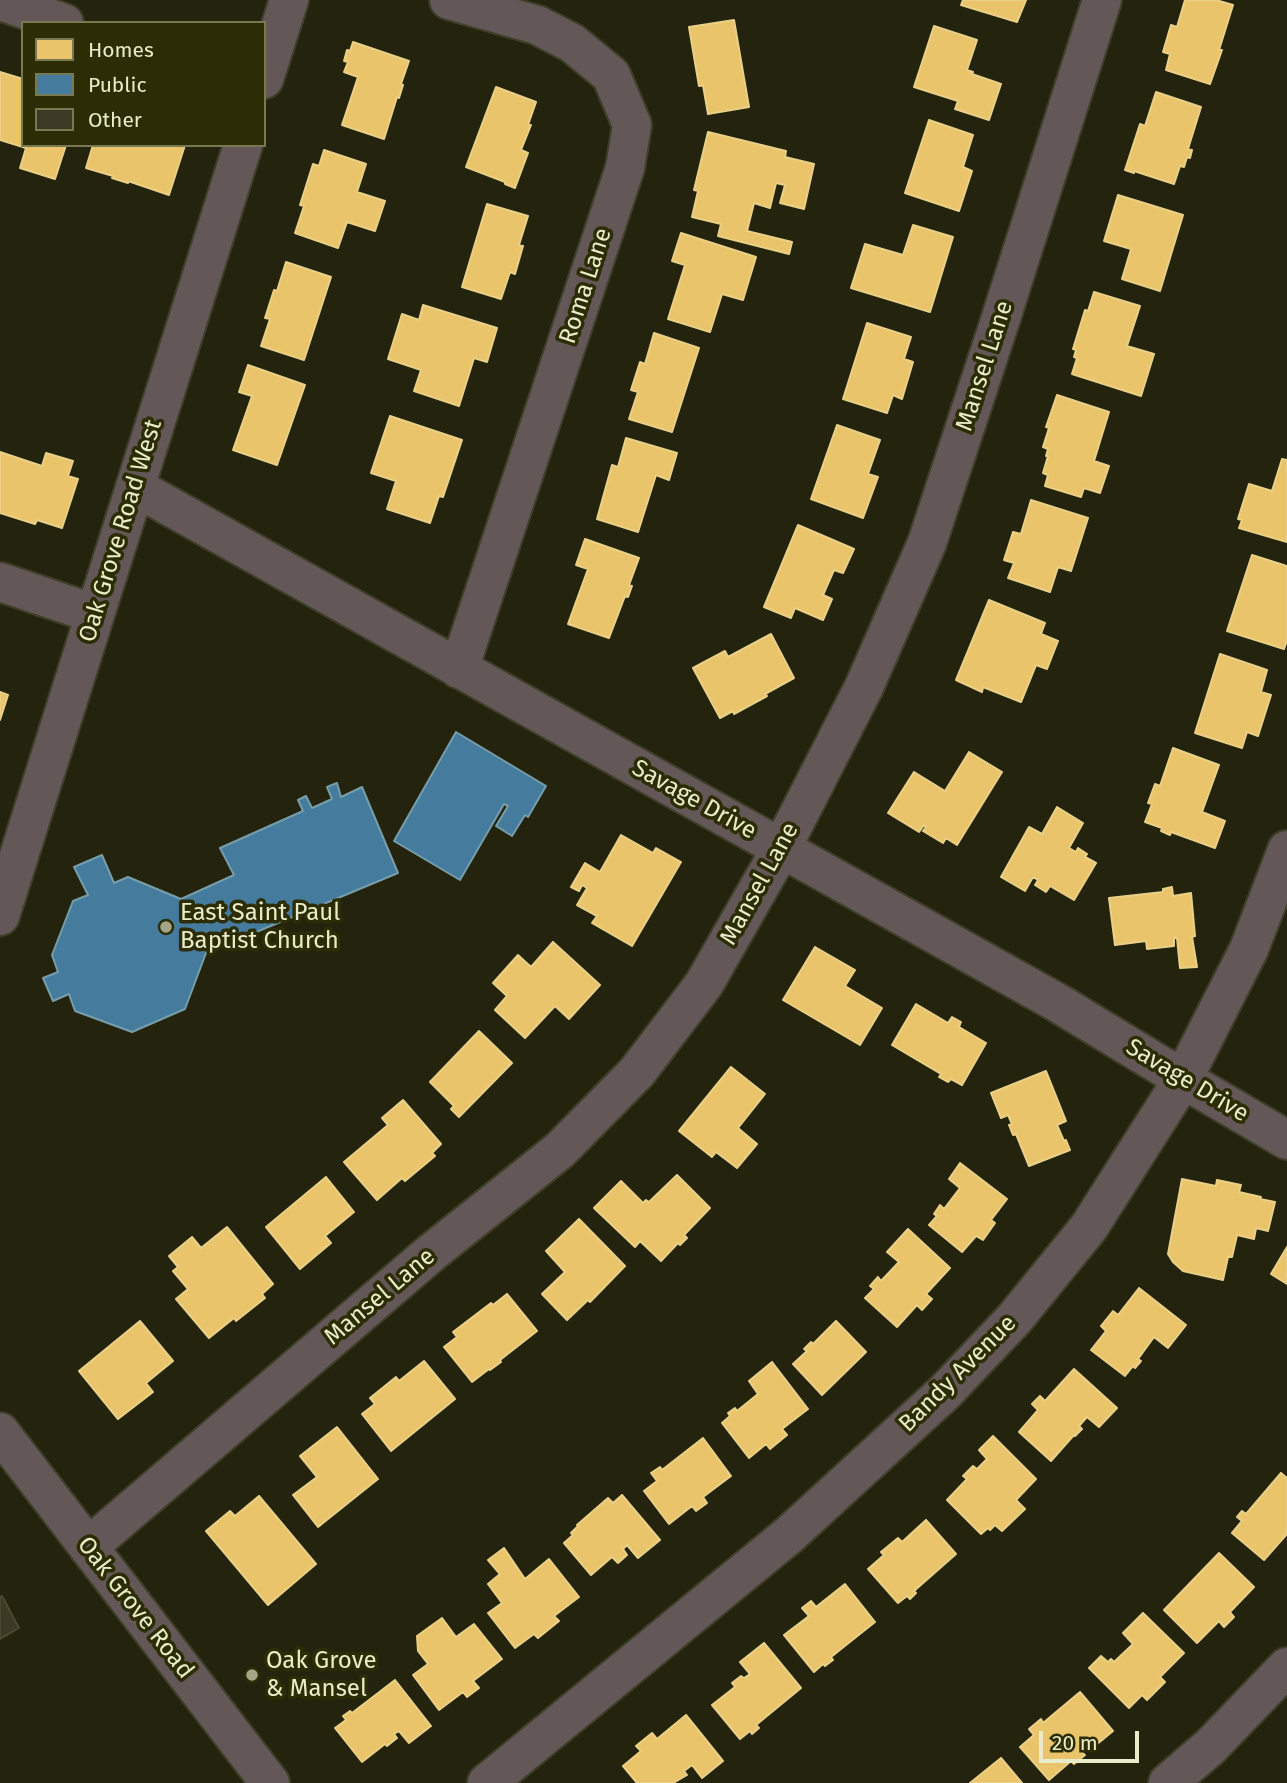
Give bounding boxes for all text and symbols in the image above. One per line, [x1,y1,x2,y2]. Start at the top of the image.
legend [21,21,266,147]
text: Homes [88,37,154,63]
text: Public [88,72,146,98]
text: Other [88,107,142,133]
street label: Roma Lane [554,224,618,348]
street label: Mansel Lane [950,297,1020,435]
street label: Oak Grove Road West [73,416,169,646]
street label: Savage Drive [627,754,761,846]
street label: Mansel Lane [715,818,805,950]
place label: East Saint Paul Baptist Church [180,899,340,955]
marker: East Saint Paul Baptist Church [158,919,174,935]
street label: Savage Drive [1121,1033,1253,1129]
street label: Mansel Lane [319,1242,441,1352]
street label: Bandy Avenue [893,1309,1023,1439]
street label: Oak Grove Road [71,1531,199,1685]
place label: Oak Grove & Mansel [266,1647,376,1703]
marker: Oak Grove & Mansel [244,1667,260,1683]
scale bar [1042,1716,1142,1760]
text: 20 m [1052,1730,1098,1756]

